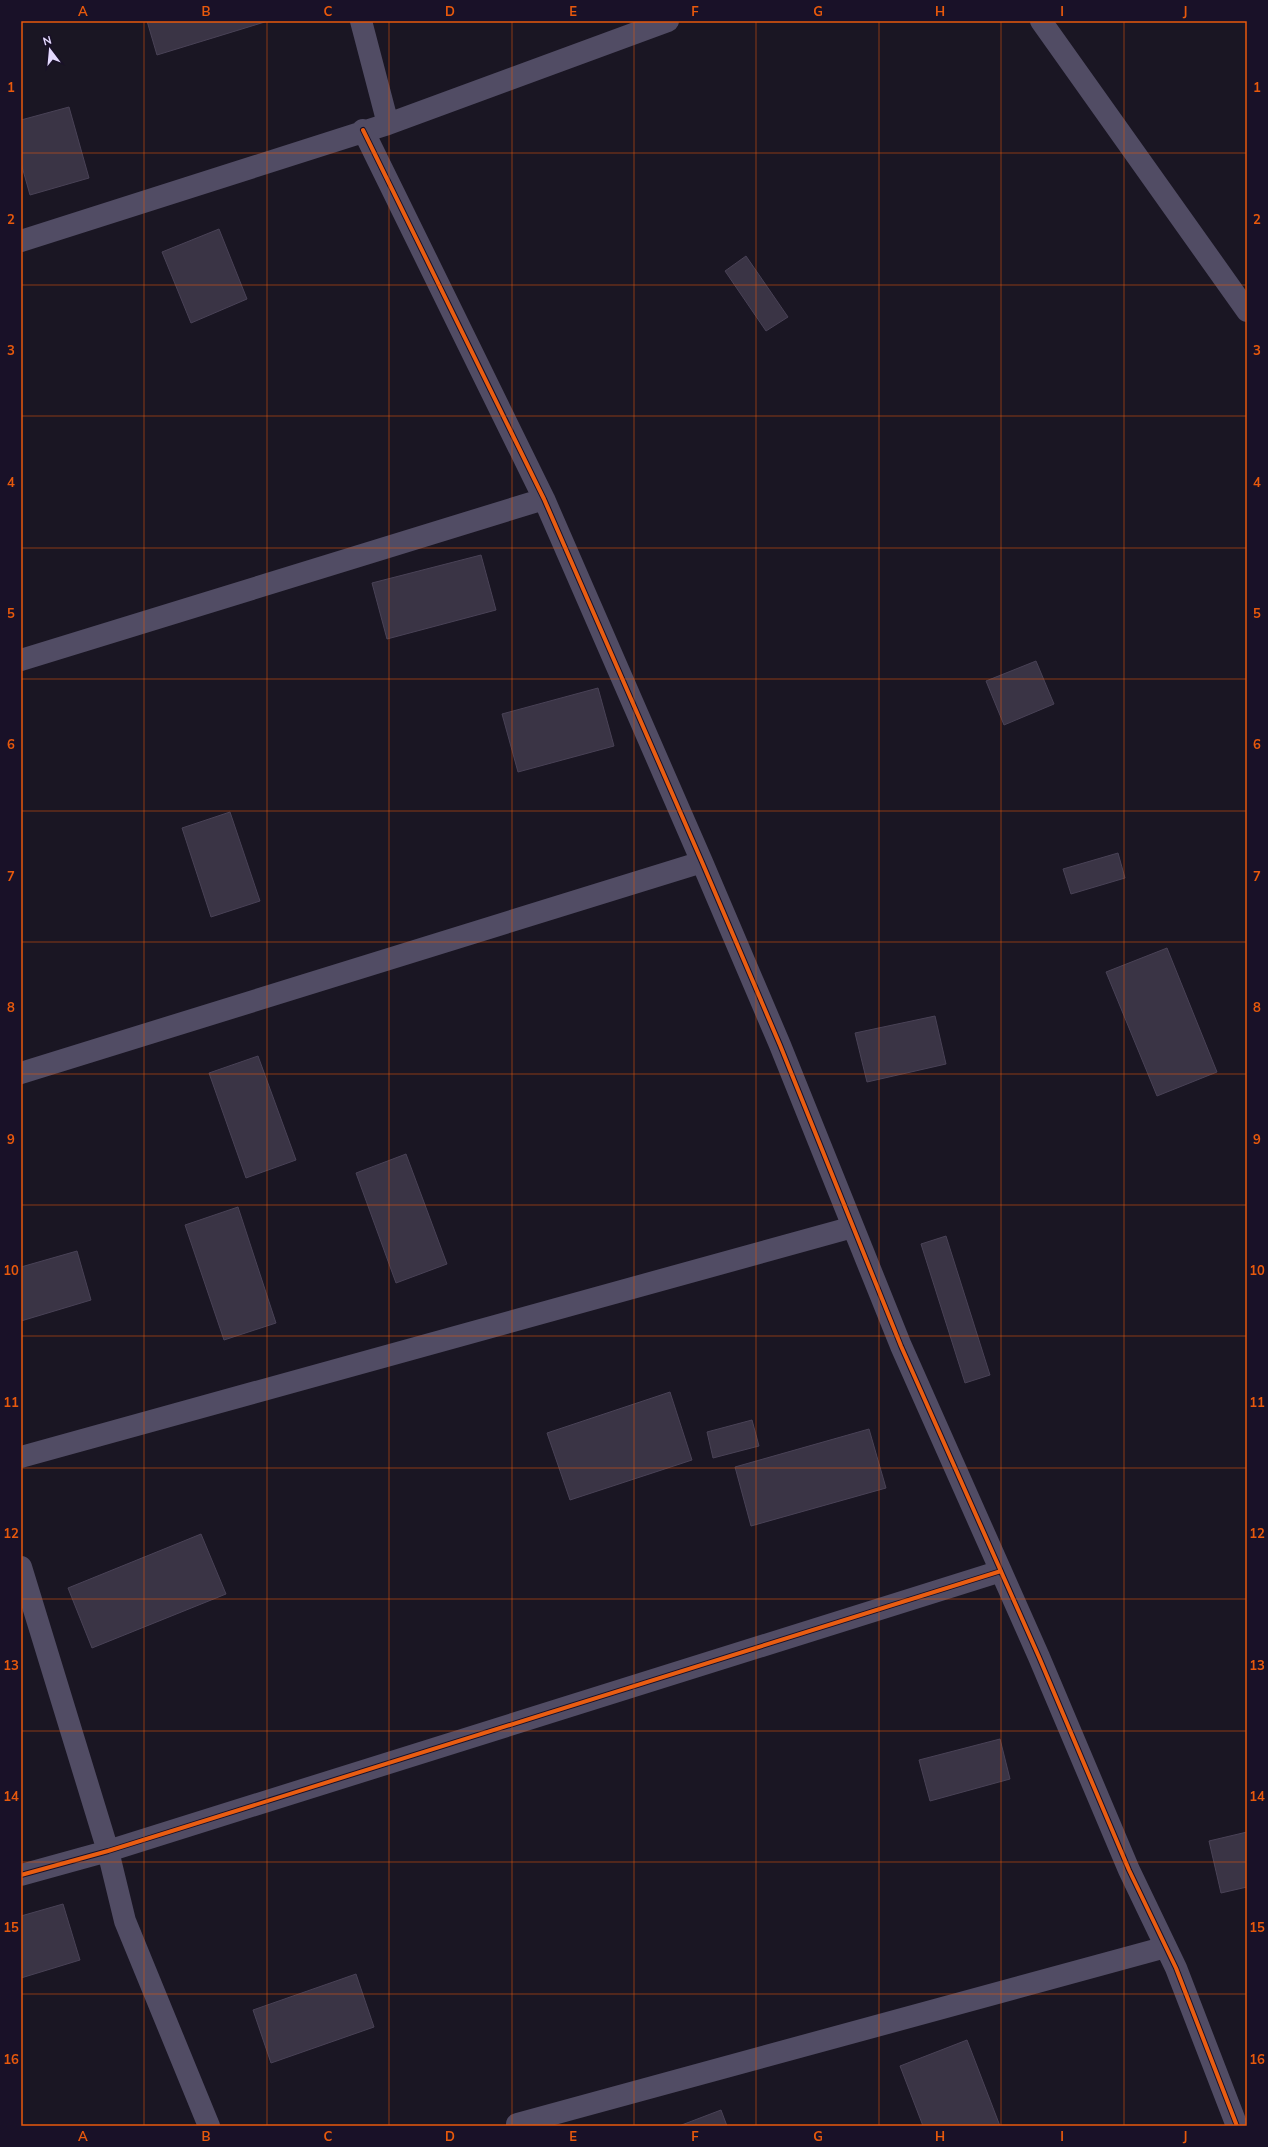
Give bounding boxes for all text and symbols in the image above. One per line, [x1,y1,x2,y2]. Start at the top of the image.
text: A [78,3,88,19]
text: B [202,3,211,19]
text: C [324,3,333,19]
text: D [445,3,455,19]
text: E [569,3,577,19]
text: F [691,3,699,19]
text: G [813,3,823,19]
text: H [935,3,945,19]
text: I [1060,3,1064,19]
text: J [1183,3,1187,19]
north arrow [30,30,70,70]
text: N [41,33,53,48]
text: 1 [7,79,15,95]
text: 1 [1253,79,1261,95]
text: 2 [7,211,15,227]
text: 2 [1253,211,1261,227]
text: 3 [7,342,15,358]
text: 3 [1253,342,1261,358]
text: 4 [7,474,15,490]
text: 4 [1253,474,1261,490]
text: 5 [7,605,15,621]
text: 5 [1253,605,1261,621]
text: 6 [7,736,15,752]
text: 6 [1253,736,1261,752]
text: 7 [7,868,15,884]
text: 7 [1253,868,1261,884]
text: 8 [7,999,15,1015]
text: 8 [1253,999,1261,1015]
text: 9 [7,1131,15,1147]
text: 9 [1253,1131,1261,1147]
text: 10 [3,1262,19,1278]
text: 10 [1249,1262,1265,1278]
text: 11 [3,1394,19,1410]
text: 11 [1249,1394,1265,1410]
text: 12 [3,1525,19,1541]
text: 12 [1249,1525,1265,1541]
text: 13 [3,1657,19,1673]
text: 13 [1249,1657,1265,1673]
text: 14 [3,1788,19,1804]
text: 14 [1249,1788,1265,1804]
text: 15 [3,1919,19,1935]
text: 15 [1249,1919,1265,1935]
text: 16 [3,2051,19,2067]
text: 16 [1249,2051,1265,2067]
text: A [78,2128,88,2144]
text: B [202,2128,211,2144]
text: C [324,2128,333,2144]
text: D [445,2128,455,2144]
text: E [569,2128,577,2144]
text: F [691,2128,699,2144]
text: G [813,2128,823,2144]
text: H [935,2128,945,2144]
text: I [1060,2128,1064,2144]
text: J [1183,2128,1187,2144]

